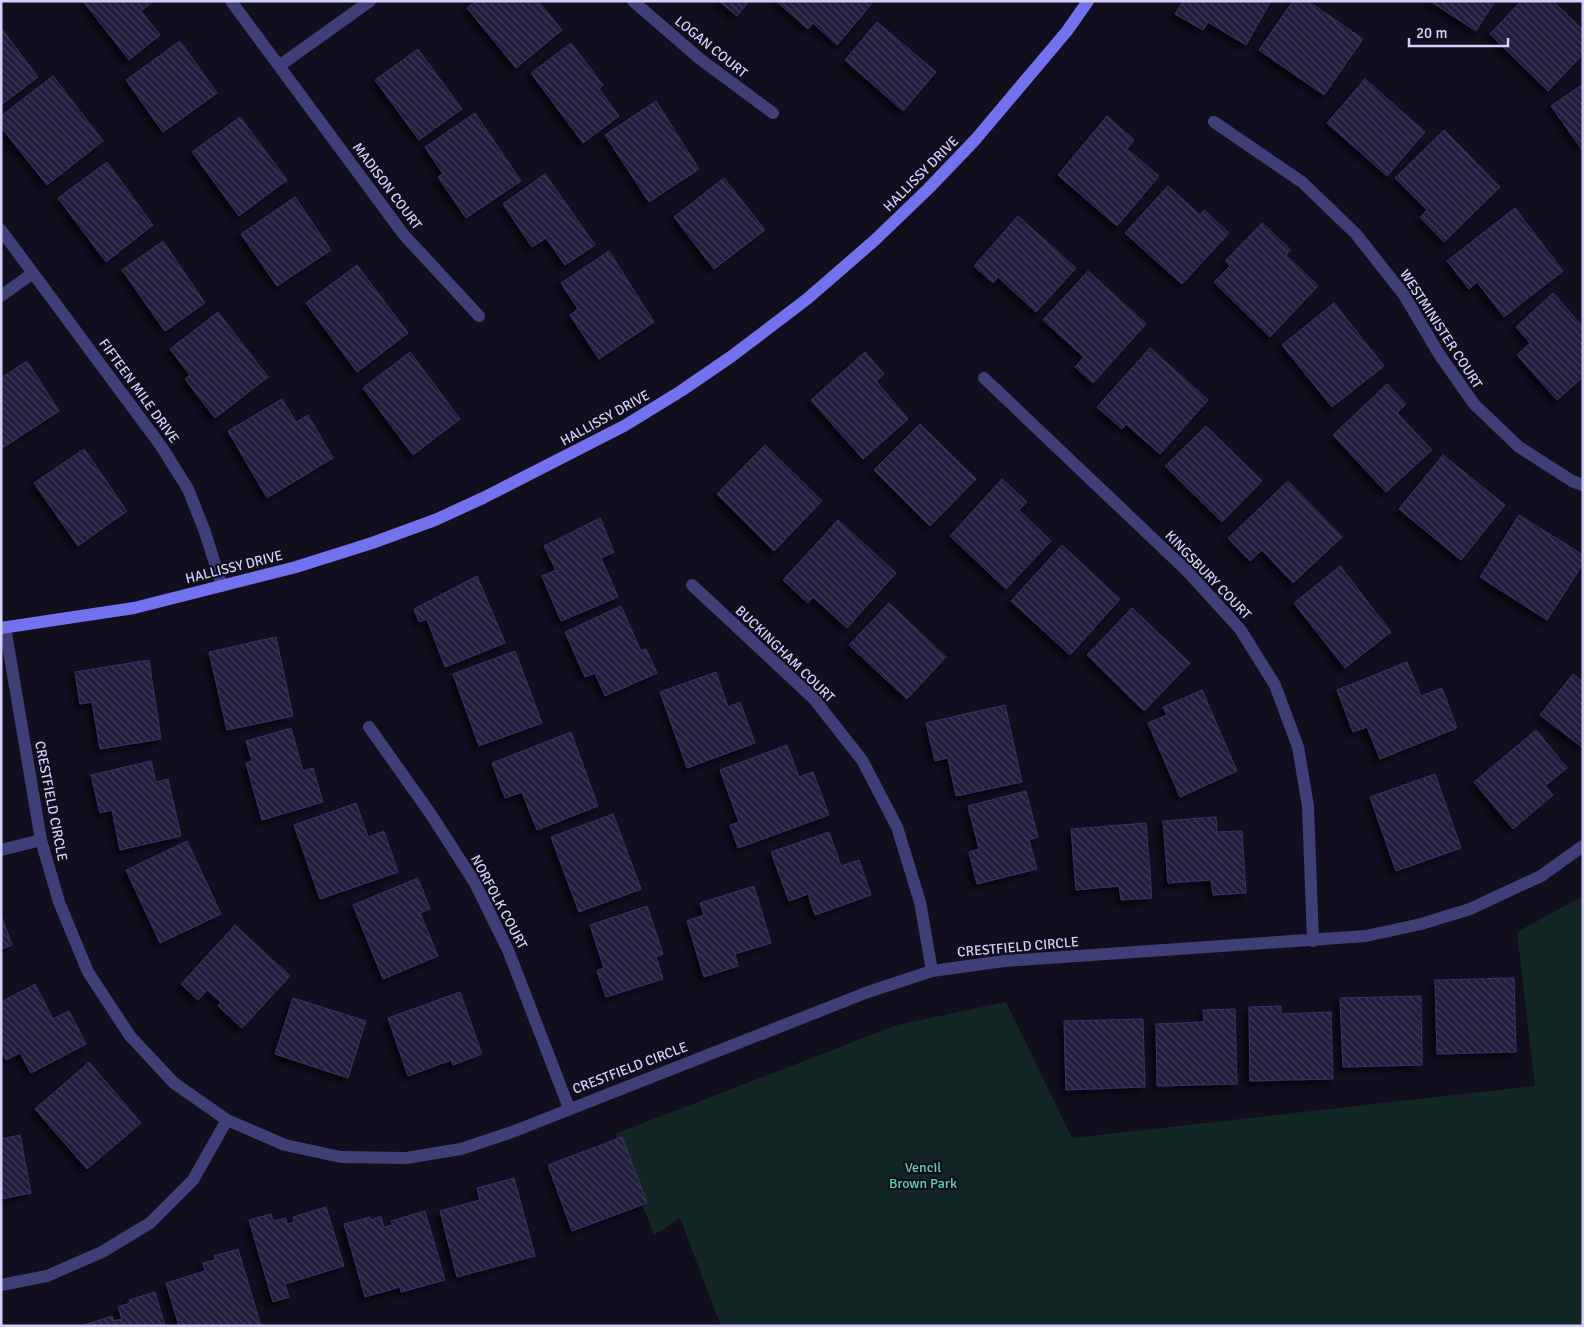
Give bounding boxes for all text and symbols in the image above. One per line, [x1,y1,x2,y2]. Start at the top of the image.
street label: LOGAN COURT [671,13,751,81]
scale bar [1409,15,1508,47]
text: 20 m [1416,24,1447,42]
street label: HALLISSY DRIVE [880,133,962,215]
street label: MADISON COURT [349,139,425,233]
street label: WESTMINISTER COURT [1396,266,1486,392]
street label: FIFTEEN MILE DRIVE [95,335,183,447]
street label: HALLISSY DRIVE [557,386,653,450]
street label: KINGSBURY COURT [1161,527,1255,623]
street label: HALLISSY DRIVE [184,547,284,587]
street label: BUCKINGHAM COURT [732,602,838,706]
street label: CRESTFIELD CIRCLE [31,739,71,863]
street label: NORFOLK COURT [467,852,531,952]
street label: CRESTFIELD CIRCLE [956,933,1080,961]
street label: CRESTFIELD CIRCLE [570,1038,690,1098]
park label: Vencil Brown Park [889,1159,957,1192]

